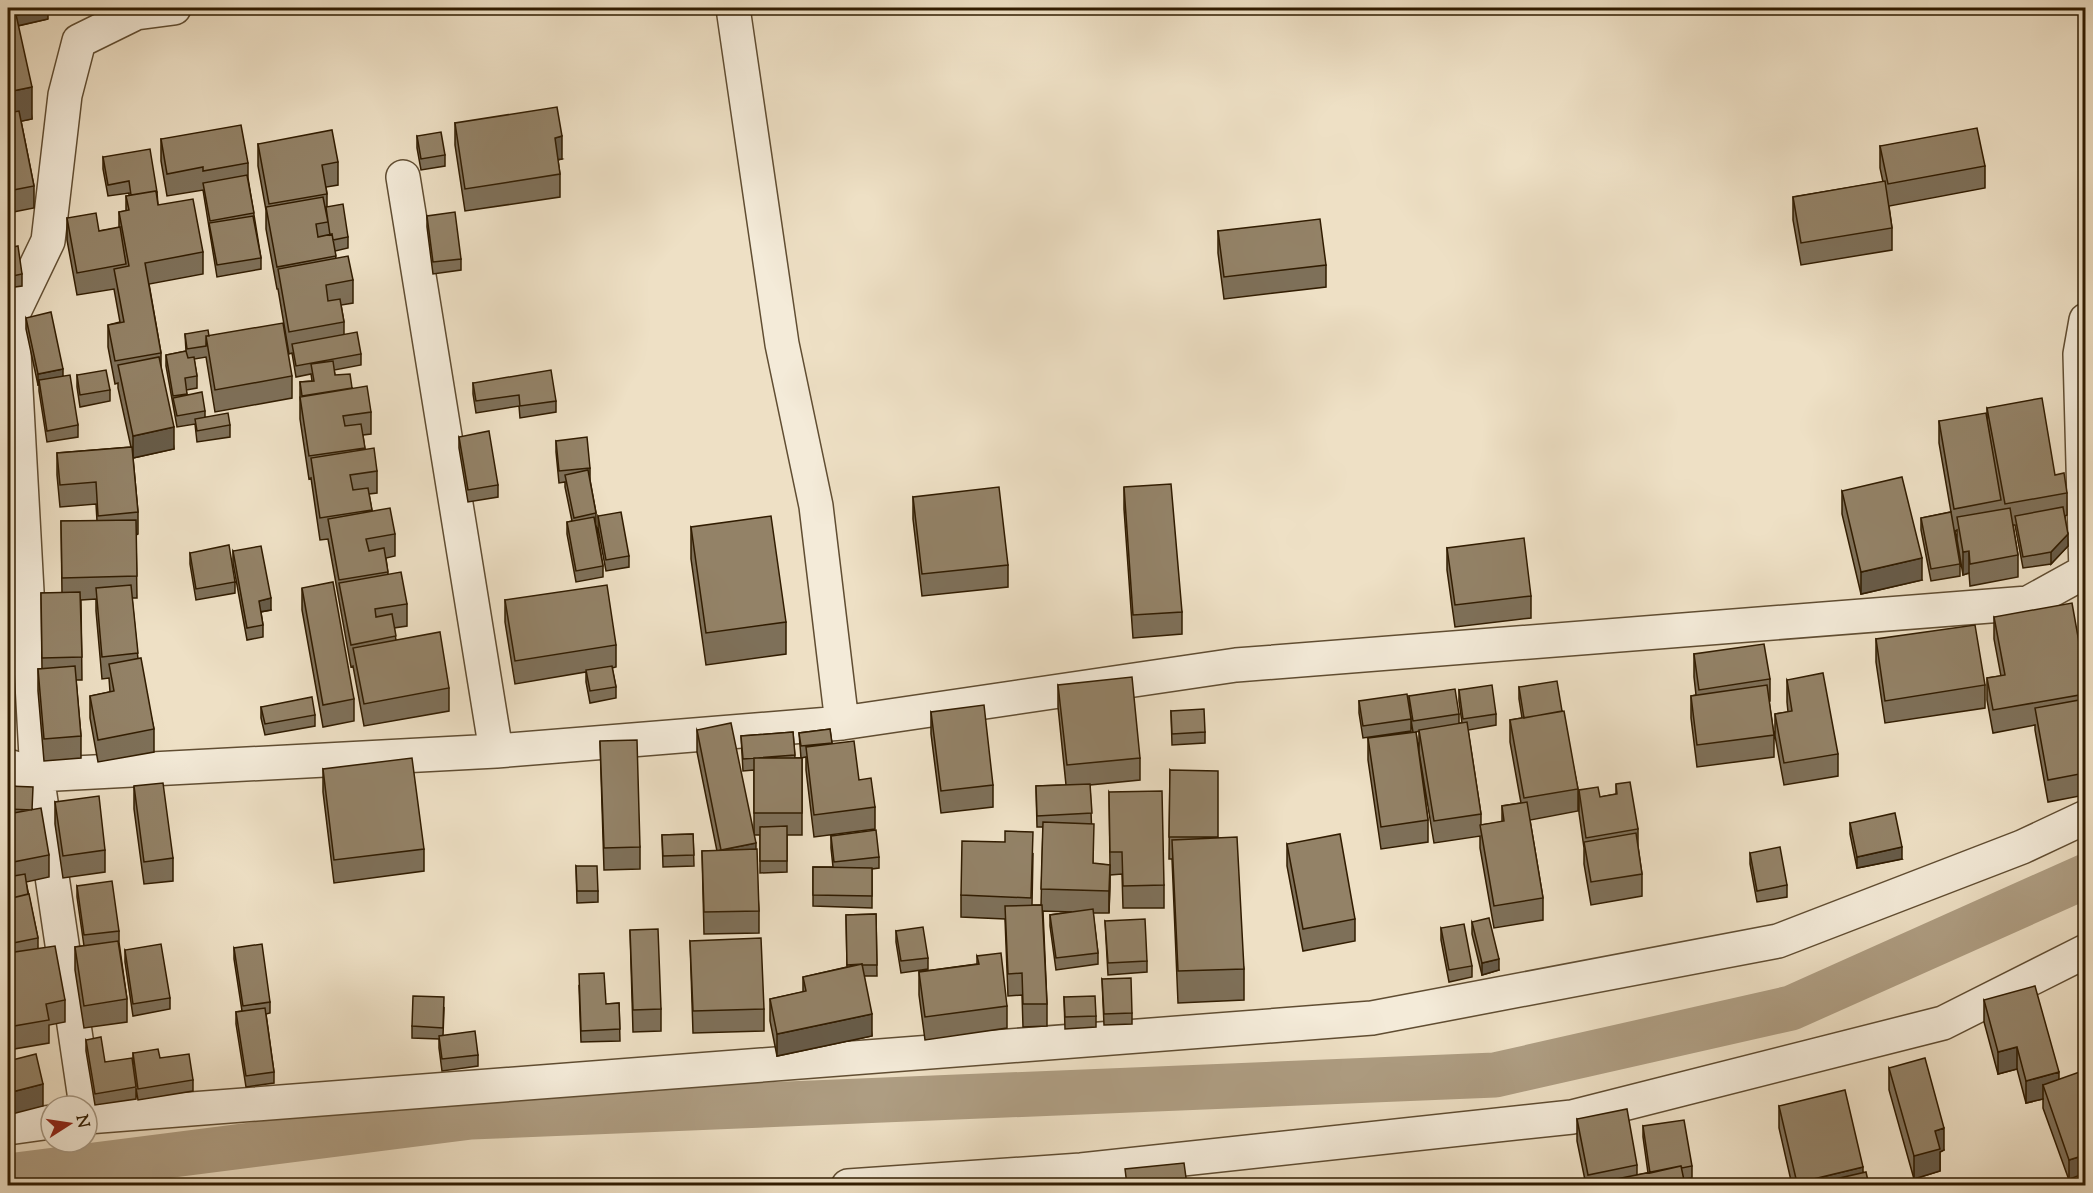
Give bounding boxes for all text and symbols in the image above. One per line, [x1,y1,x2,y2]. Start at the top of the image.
north arrow [39,1094,99,1154]
text: N [69,1113,94,1130]

